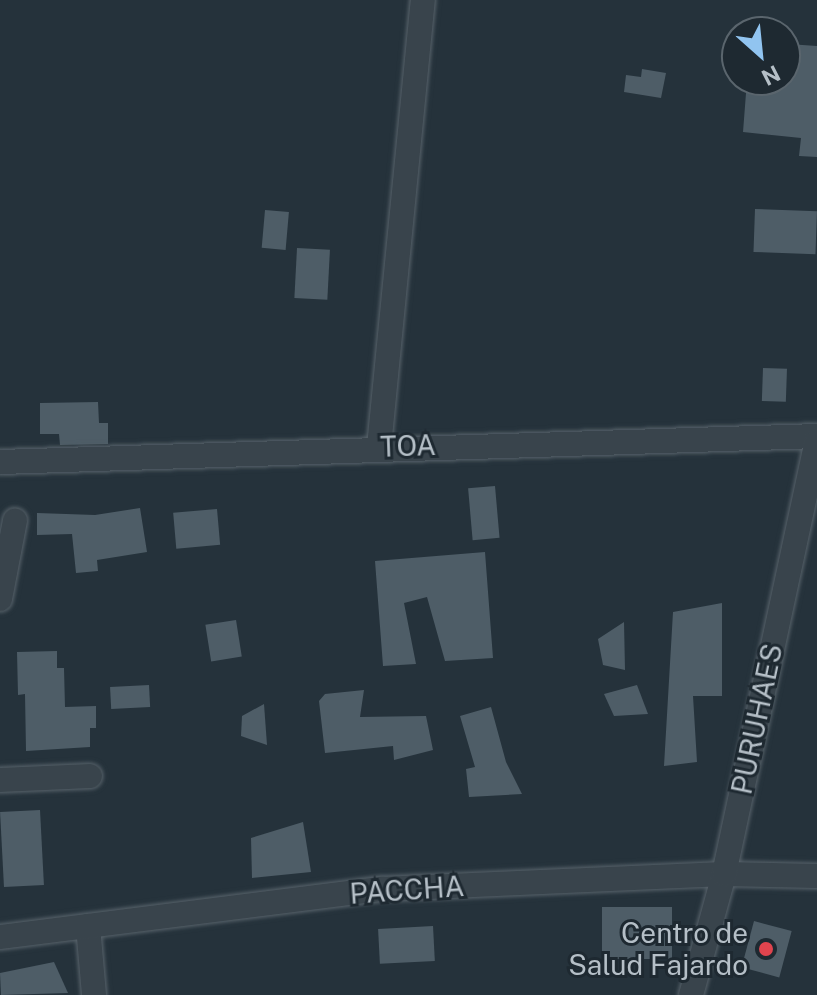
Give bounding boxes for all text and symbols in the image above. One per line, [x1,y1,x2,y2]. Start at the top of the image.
north arrow [721,16,801,96]
text: N [757,60,785,91]
street label: TOA [379,428,437,464]
street label: PURUHAES [725,641,789,797]
street label: PACCHA [348,869,466,911]
place label: Centro de Salud Fajardo [568,916,748,982]
marker: Centro de Salud Fajardo [755,938,777,960]

